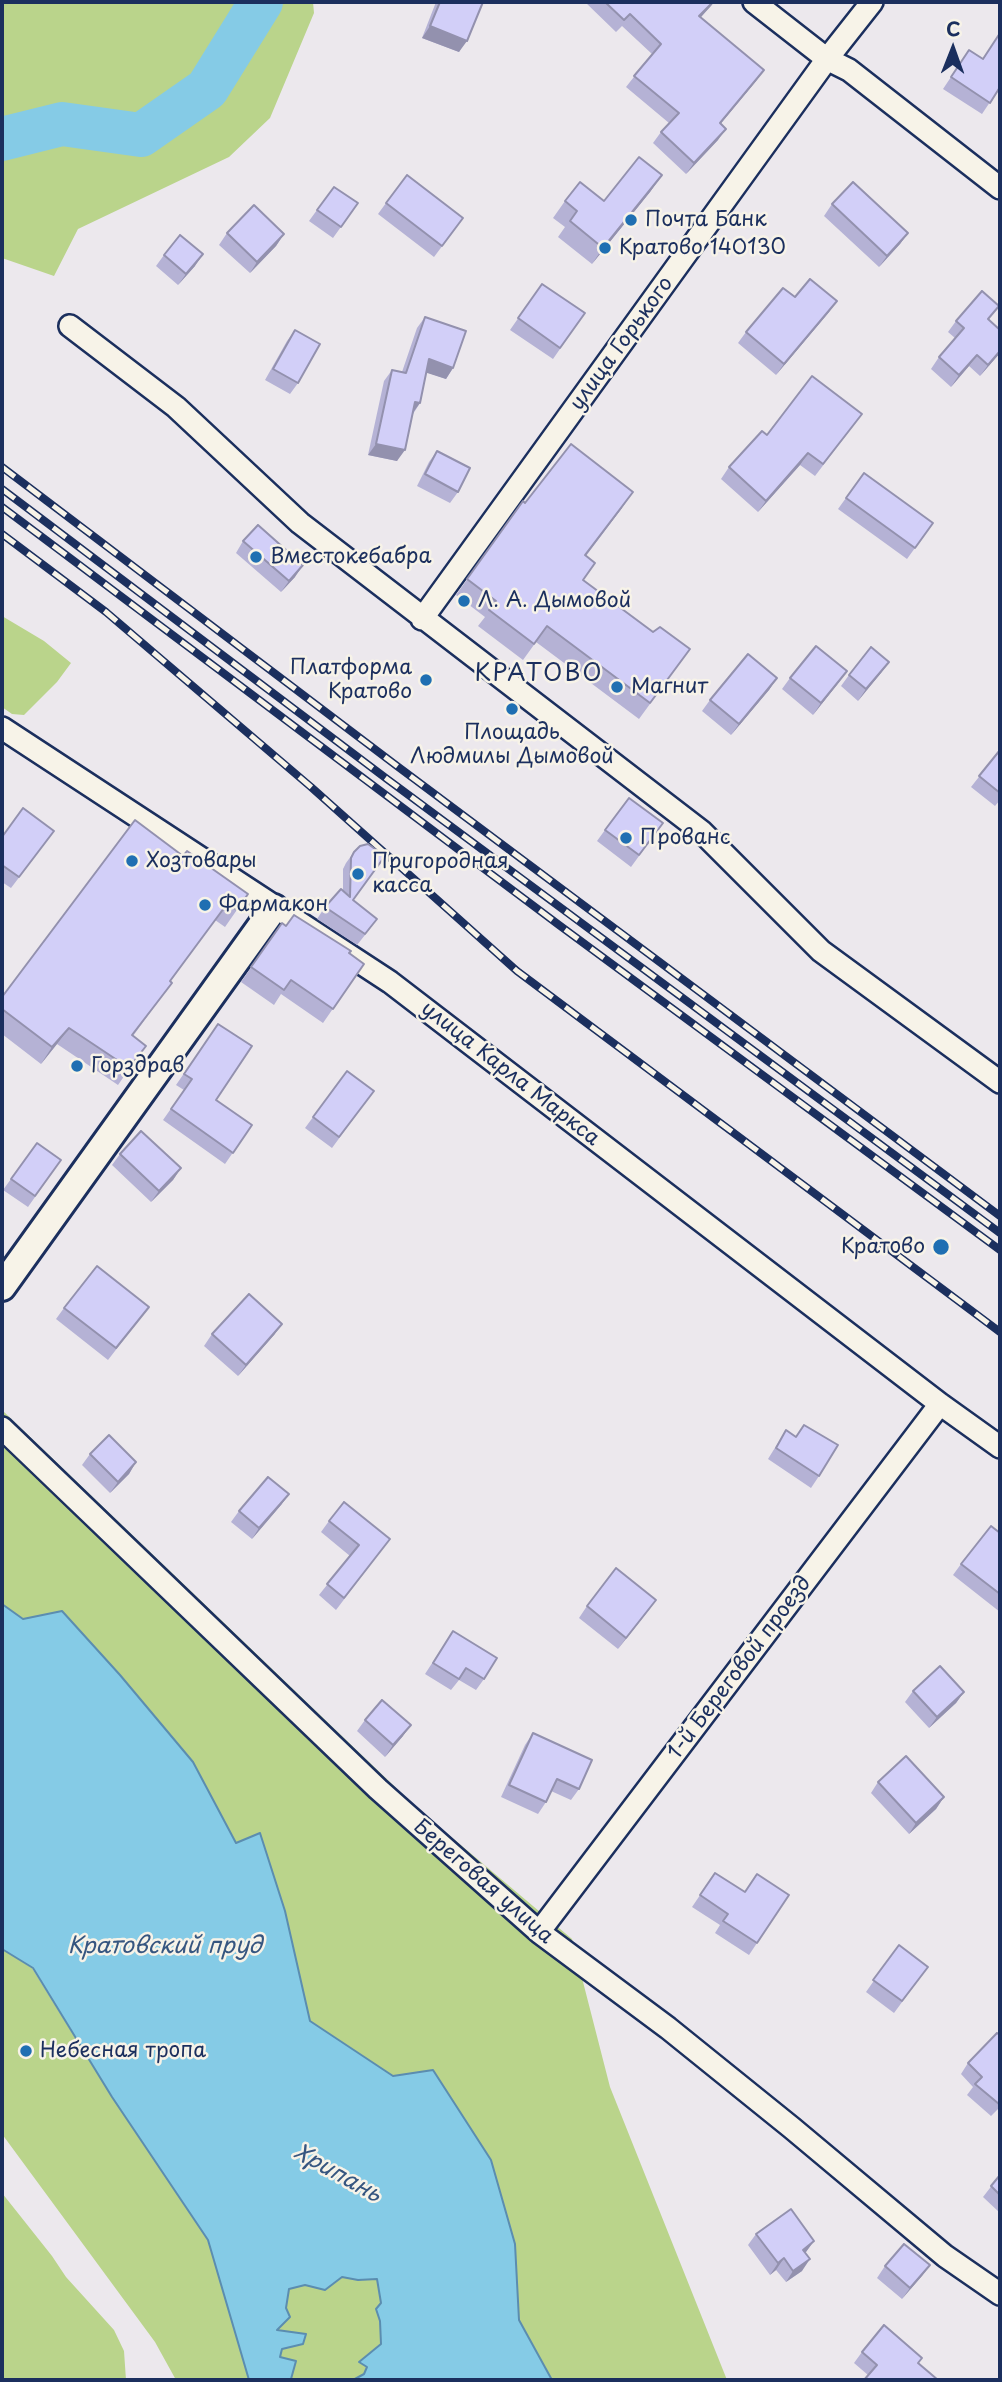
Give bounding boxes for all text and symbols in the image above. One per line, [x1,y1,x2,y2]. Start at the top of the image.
north arrow [918,14,988,84]
text: С [946,14,961,42]
place label: Почта Банк [645,207,767,233]
marker: Почта Банк [623,212,639,228]
place label: Кратово 140130 [619,235,786,261]
marker: Кратово 140130 [597,240,613,256]
street label: улица Горького [565,272,679,416]
place label: Вместокебабра [270,544,432,570]
marker: Вместокебабра [248,549,264,565]
place label: Л. А. Дымовой [478,588,631,614]
marker: Л. А. Дымовой [456,593,472,609]
place label: Платформа Кратово [290,655,412,705]
district label: КРАТОВО [475,660,603,688]
marker: Платформа Кратово [418,672,434,688]
place label: Магнит [631,674,708,700]
marker: Магнит [609,679,625,695]
marker: Площадь Людмилы Дымовой [504,701,520,717]
place label: Площадь Людмилы Дымовой [410,720,614,770]
place label: Прованс [640,825,731,851]
marker: Прованс [618,830,634,846]
place label: Хозтовары [146,848,256,874]
place label: Пригородная касса [372,849,509,899]
marker: Хозтовары [124,853,140,869]
marker: Пригородная касса [350,866,366,882]
place label: Фармакон [219,892,328,918]
marker: Фармакон [197,897,213,913]
street label: улица Карла Маркса [416,996,604,1152]
place label: Горздрав [91,1053,184,1079]
marker: Горздрав [69,1058,85,1074]
place label: Кратово [841,1234,925,1260]
marker: Кратово [931,1237,951,1257]
street label: 1-й Береговой проезд [663,1571,817,1765]
street label: Береговая улица [408,1815,558,1949]
water label: Кратовский пруд [68,1933,262,1961]
place label: Небесная тропа [40,2038,206,2064]
marker: Небесная тропа [18,2043,34,2059]
water label: Хрипань [289,2139,385,2209]

